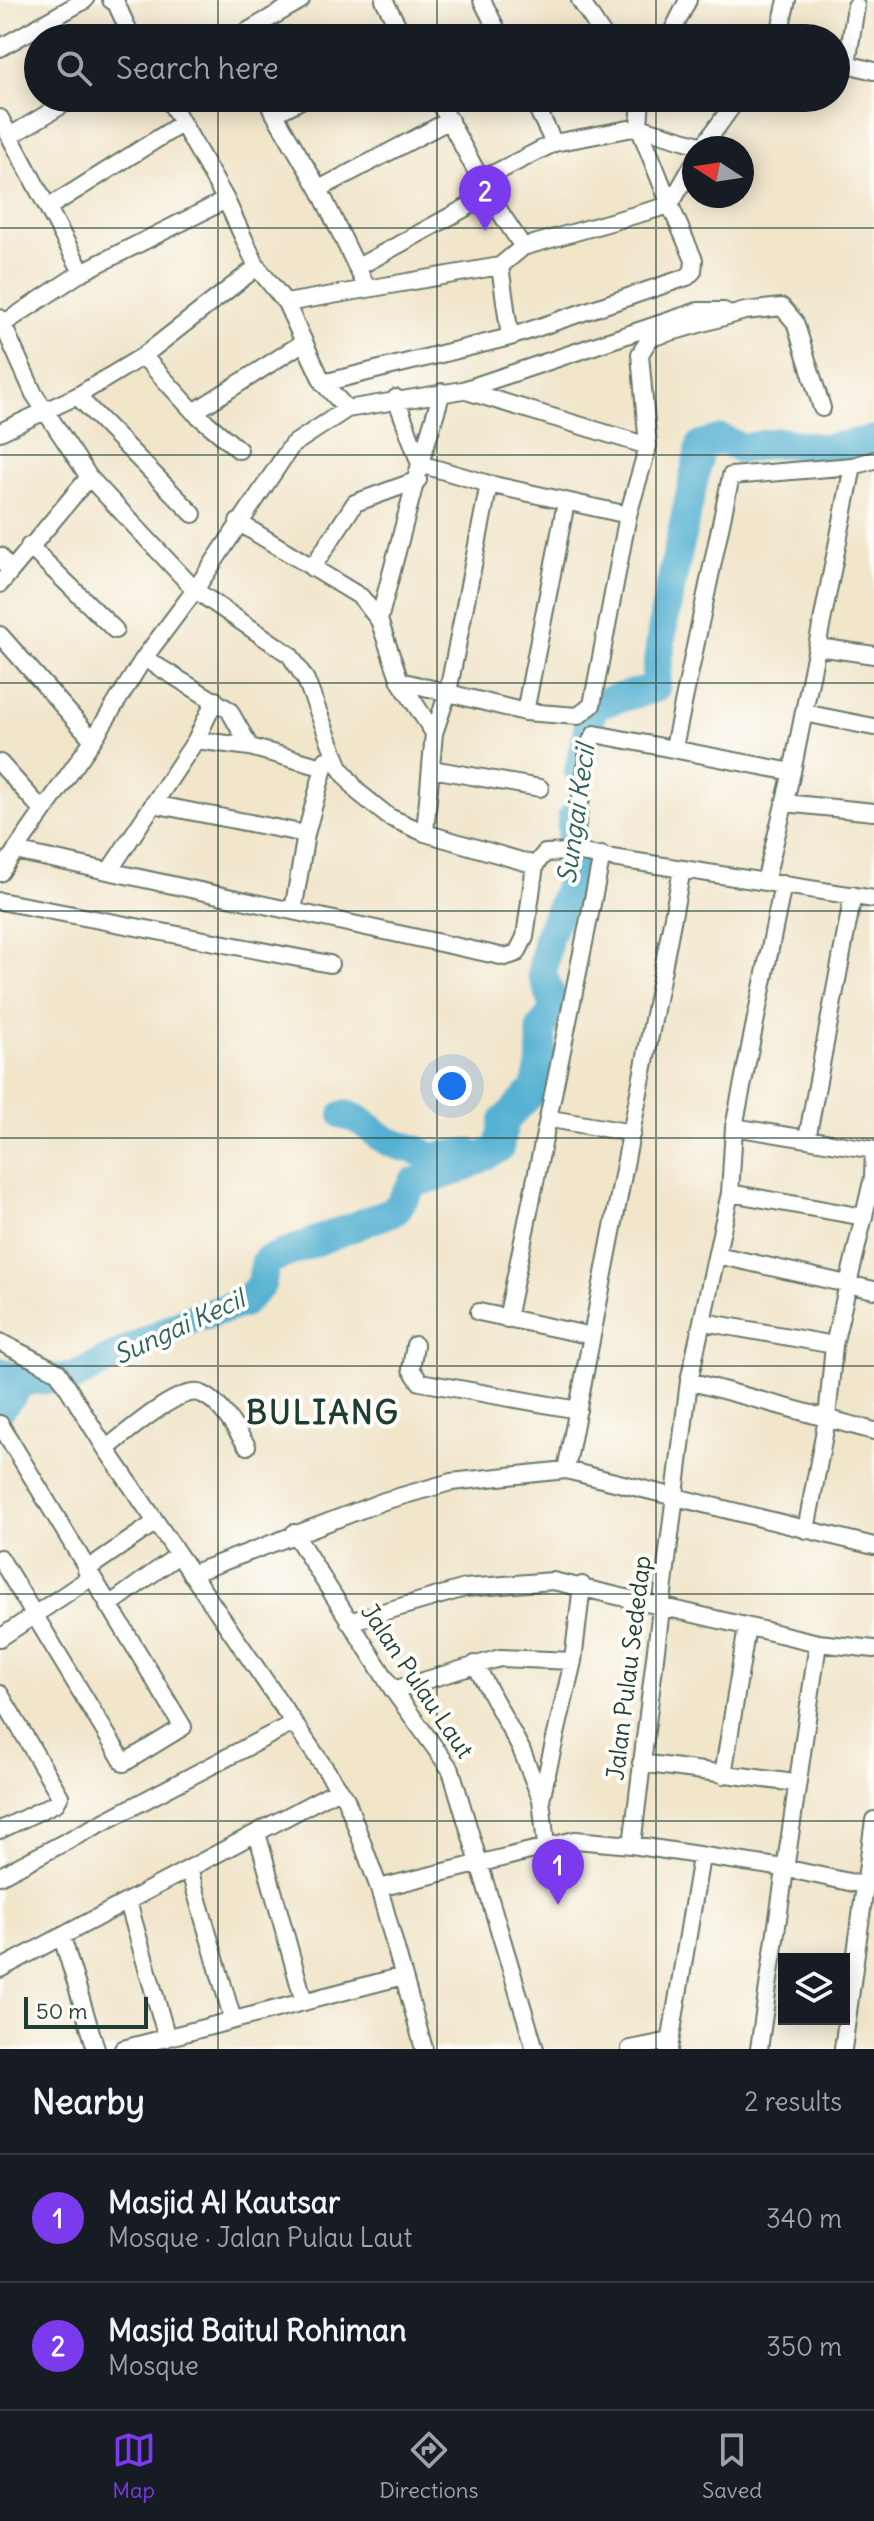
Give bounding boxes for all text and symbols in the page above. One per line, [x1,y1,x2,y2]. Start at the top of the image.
search box [24,24,850,112]
icon: search [52,46,96,90]
text: Search here [116,49,279,87]
north arrow [682,136,754,208]
pin: 2 [459,165,511,231]
water label: Sungai Kecil [549,739,602,886]
your location [432,1066,472,1106]
water label: Sungai Kecil [108,1281,252,1371]
district label: BULIANG [246,1392,400,1433]
street label: Jalan Pulau Sededap [599,1554,657,1782]
street label: Jalan Pulau Laut [355,1597,481,1764]
pin: 1 [532,1839,584,1905]
map controls [778,1953,850,2025]
button: layers [778,1953,850,2025]
scale bar [24,1993,148,2029]
text: 50 m [36,1997,88,2025]
text: Nearby [32,2080,145,2123]
text: 2 results [744,2085,842,2118]
text: Masjid Al Kautsar [108,2183,340,2221]
text: 1 [53,2202,63,2235]
text: 340 m [766,2202,842,2235]
text: Mosque · Jalan Pulau Laut [108,2221,412,2254]
text: Masjid Baitul Rohiman [108,2311,407,2349]
text: 2 [51,2330,65,2363]
text: 350 m [766,2330,842,2363]
text: Mosque [108,2349,199,2382]
tab: Map [112,2428,156,2504]
tab: Directions [379,2428,479,2504]
tab: Saved [702,2428,762,2504]

